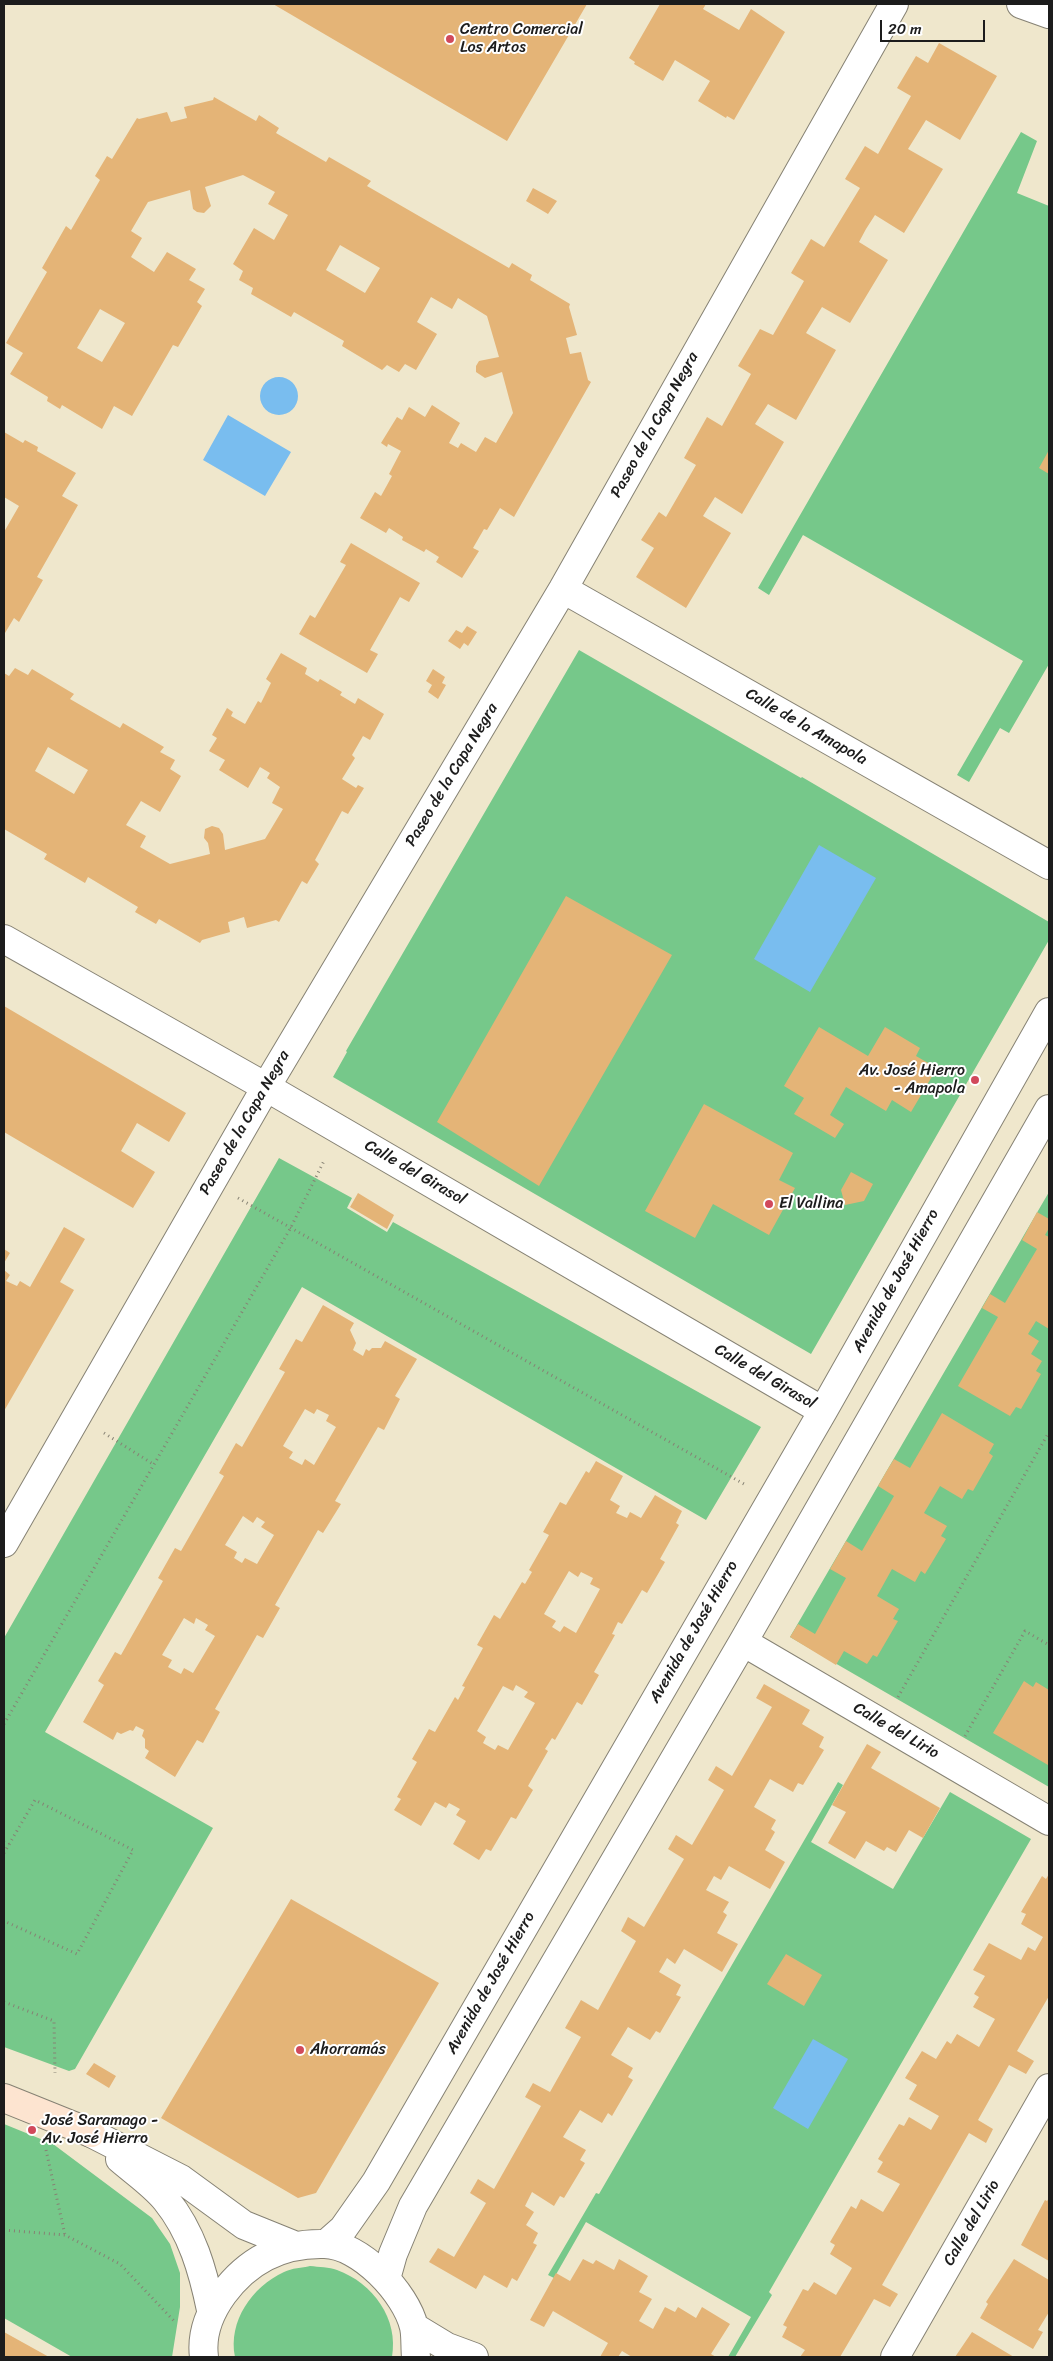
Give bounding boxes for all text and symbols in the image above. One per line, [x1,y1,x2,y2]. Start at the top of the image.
scale bar [883,10,988,42]
text: 20 m [888,16,922,42]
place label: Centro Comercial Los Artos [460,20,583,58]
marker: Centro Comercial Los Artos [444,33,456,45]
street label: Paseo de la Capa Negra [607,349,703,501]
street label: Calle de la Amapola [742,684,870,770]
street label: Paseo de la Capa Negra [402,700,502,850]
street label: Paseo de la Capa Negra [196,1047,294,1199]
place label: Av. José Hierro - Amapola [859,1061,965,1099]
marker: Av. José Hierro - Amapola [969,1074,981,1086]
street label: Calle del Girasol [361,1136,469,1210]
place label: El Vallina [779,1194,843,1214]
marker: El Vallina [763,1198,775,1210]
street label: Avenida de José Hierro [849,1206,943,1356]
street label: Calle del Girasol [711,1340,819,1414]
street label: Avenida de José Hierro [645,1557,743,1707]
street label: Calle del Lirio [850,1699,942,1763]
street label: Avenida de José Hierro [442,1908,540,2058]
place label: Ahorramás [310,2040,386,2060]
marker: Ahorramás [294,2044,306,2056]
place label: José Saramago - Av. José Hierro [42,2111,158,2149]
marker: José Saramago - Av. José Hierro [26,2124,38,2136]
street label: Calle del Lirio [940,2177,1004,2269]

